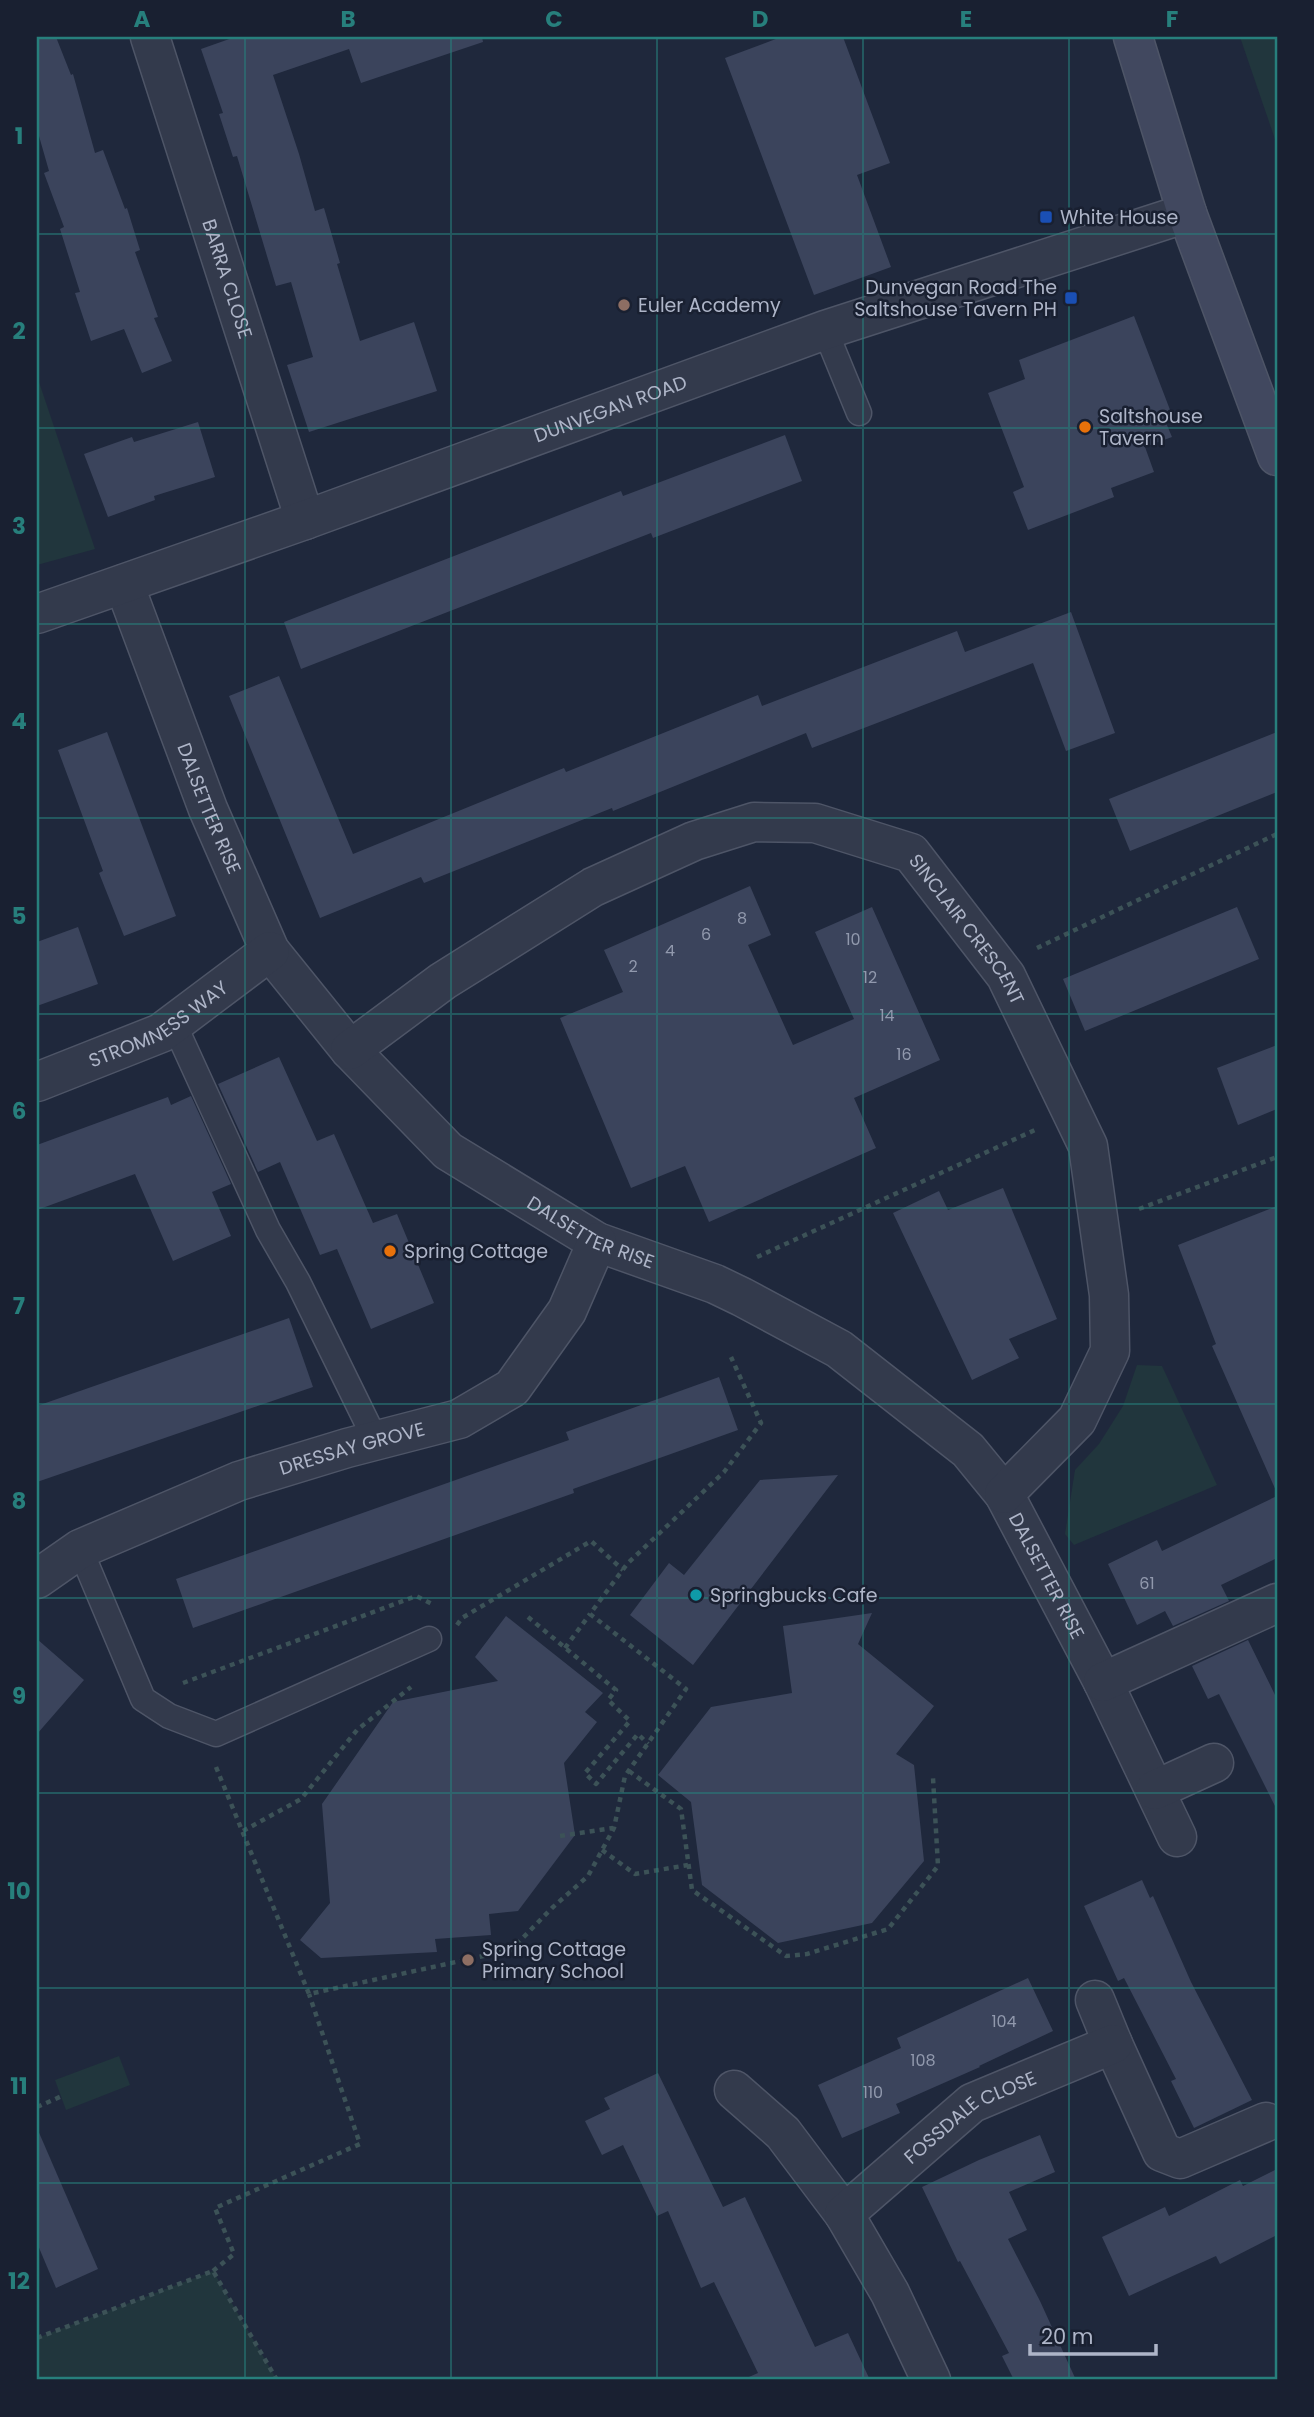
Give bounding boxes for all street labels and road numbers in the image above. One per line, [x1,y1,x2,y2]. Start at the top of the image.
street label: BARRA CLOSE [196,216,259,342]
street label: DUNVEGAN ROAD [530,368,691,449]
street label: DALSETTER RISE [171,739,248,878]
street label: SINCLAIR CRESCENT [903,848,1031,1009]
street label: STROMNESS WAY [84,974,233,1074]
street label: DALSETTER RISE [522,1189,658,1275]
street label: DRESSAY GROVE [276,1415,428,1481]
street label: DALSETTER RISE [1003,1508,1091,1644]
street label: FOSSDALE CLOSE [898,2064,1040,2170]

